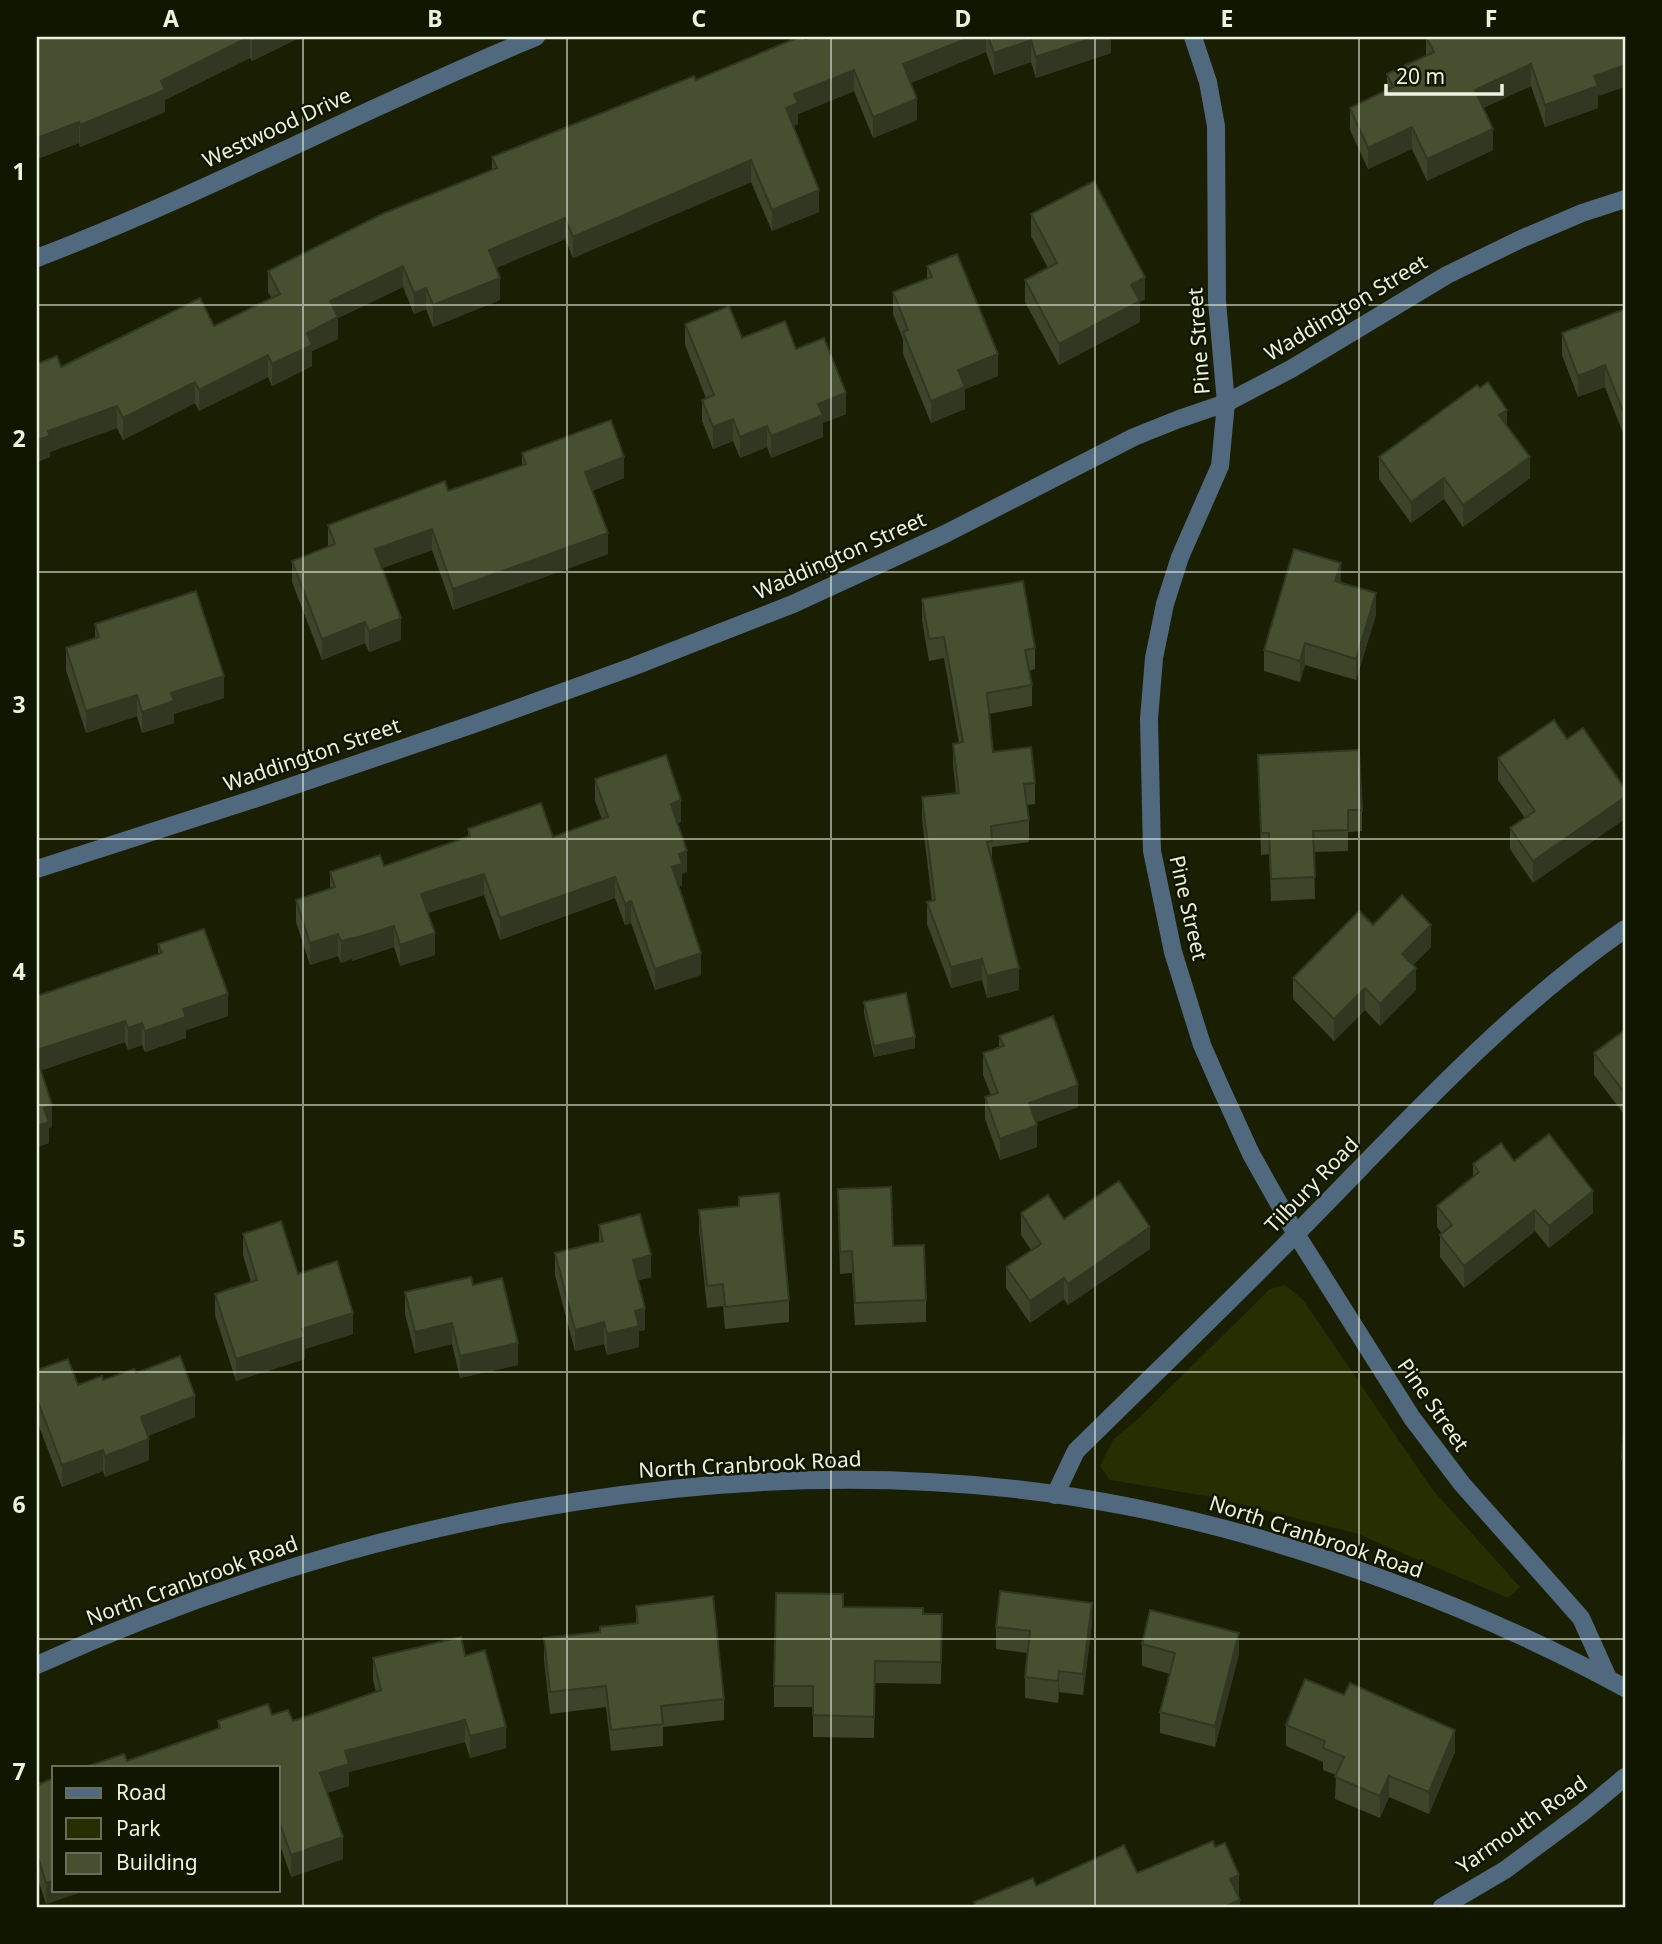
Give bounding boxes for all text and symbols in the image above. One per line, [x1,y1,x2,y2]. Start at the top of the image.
text: A [163,2,179,34]
text: B [427,2,443,34]
text: C [692,2,707,34]
text: D [955,2,971,34]
text: E [1221,2,1233,34]
text: F [1485,2,1497,34]
scale bar [1386,52,1501,96]
text: 20 m [1396,62,1445,90]
street label: Westwood Drive [198,80,355,174]
text: 1 [12,155,26,187]
street label: Waddington Street [1259,247,1433,367]
street label: Pine Street [1180,286,1216,395]
text: 2 [12,422,26,454]
street label: Waddington Street [749,504,930,606]
text: 3 [12,688,26,720]
street label: Waddington Street [219,711,404,797]
street label: Pine Street [1163,852,1215,963]
text: 4 [12,955,26,987]
street label: Tilbury Road [1258,1130,1364,1239]
text: 5 [12,1222,26,1254]
street label: Pine Street [1392,1353,1476,1457]
street label: North Cranbrook Road [638,1444,862,1484]
text: 6 [12,1488,26,1520]
street label: North Cranbrook Road [1206,1488,1427,1584]
street label: North Cranbrook Road [82,1529,301,1631]
text: 7 [12,1755,26,1787]
legend [52,1766,280,1892]
street label: Yarmouth Road [1451,1769,1592,1880]
text: Road [116,1778,166,1806]
text: Park [116,1814,161,1842]
text: Building [116,1848,198,1876]

